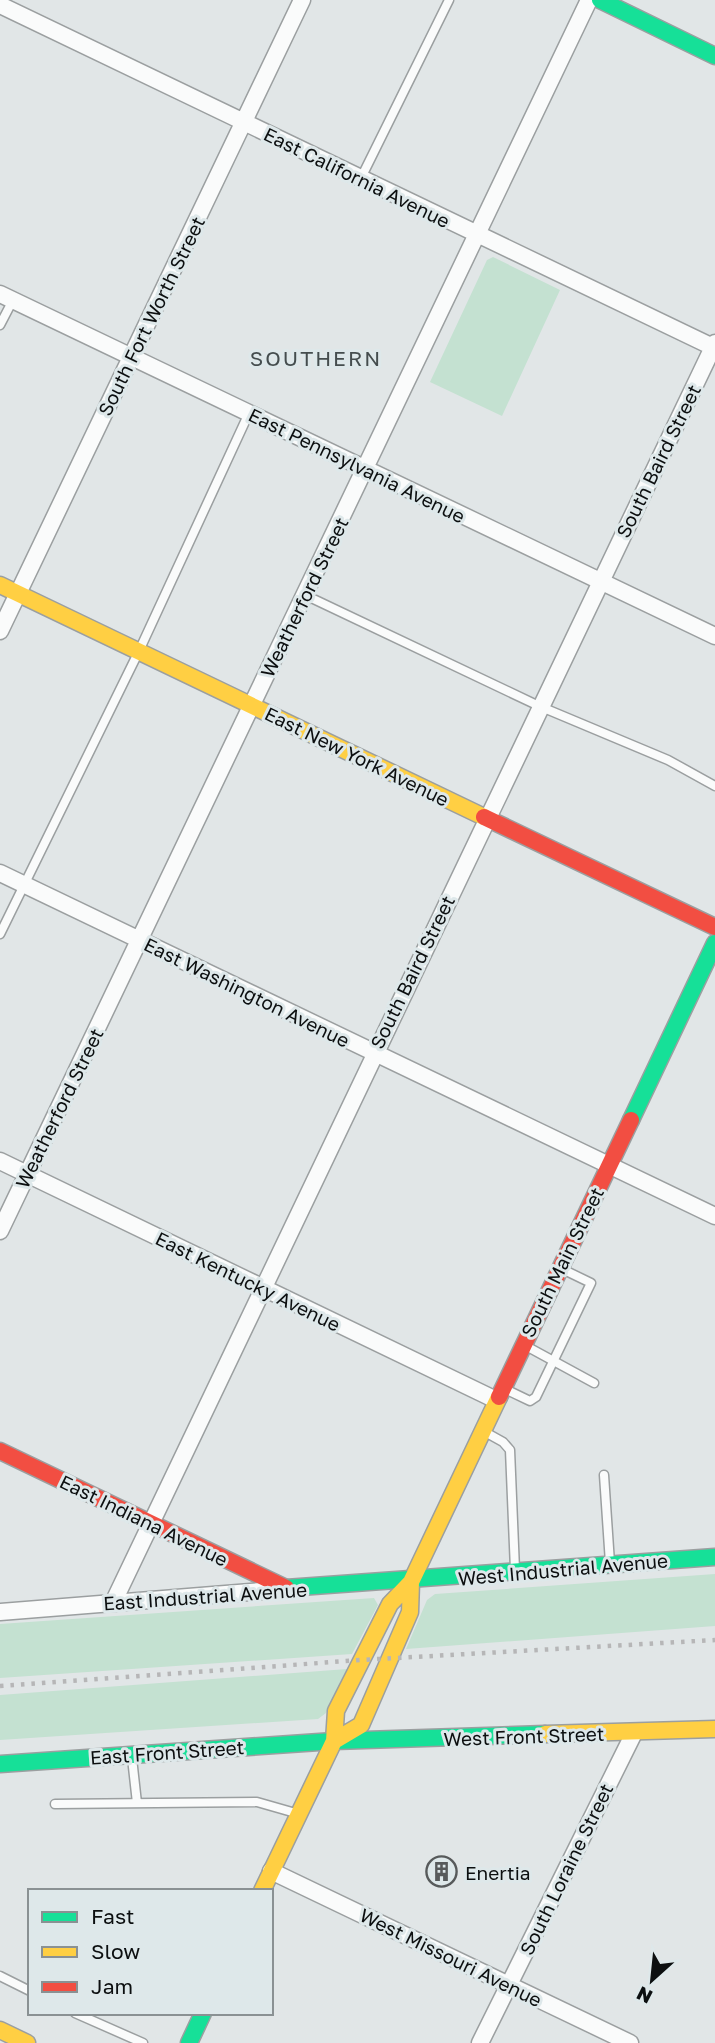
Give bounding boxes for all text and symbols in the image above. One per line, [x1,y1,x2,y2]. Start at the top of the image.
street label: East California Avenue [260,122,454,232]
street label: South Fort Worth Street [93,213,209,419]
district label: SOUTHERN [250,345,382,371]
street label: South Baird Street [611,381,705,541]
street label: East Pennsylvania Avenue [245,403,469,527]
street label: Weatherford Street [255,513,353,681]
street label: East New York Avenue [261,701,453,811]
street label: South Baird Street [365,892,459,1052]
street label: East Washington Avenue [141,932,353,1052]
street label: Weatherford Street [10,1024,108,1192]
street label: South Main Street [516,1183,608,1341]
street label: East Kentucky Avenue [152,1226,344,1336]
street label: East Indiana Avenue [56,1469,232,1571]
street label: West Industrial Avenue [457,1548,669,1590]
street label: East Industrial Avenue [102,1577,308,1615]
street label: West Front Street [443,1722,605,1750]
street label: East Front Street [89,1735,245,1769]
street label: South Loraine Street [514,1780,618,1958]
building icon: Enertia [425,1855,459,1889]
place label: Enertia [465,1861,531,1884]
legend [28,1889,273,2015]
text: Fast [91,1903,134,1929]
street label: West Missouri Avenue [356,1903,546,2011]
text: Slow [91,1938,140,1964]
north arrow [617,1945,687,2015]
text: Jam [91,1973,133,1999]
text: N [632,1982,656,2009]

